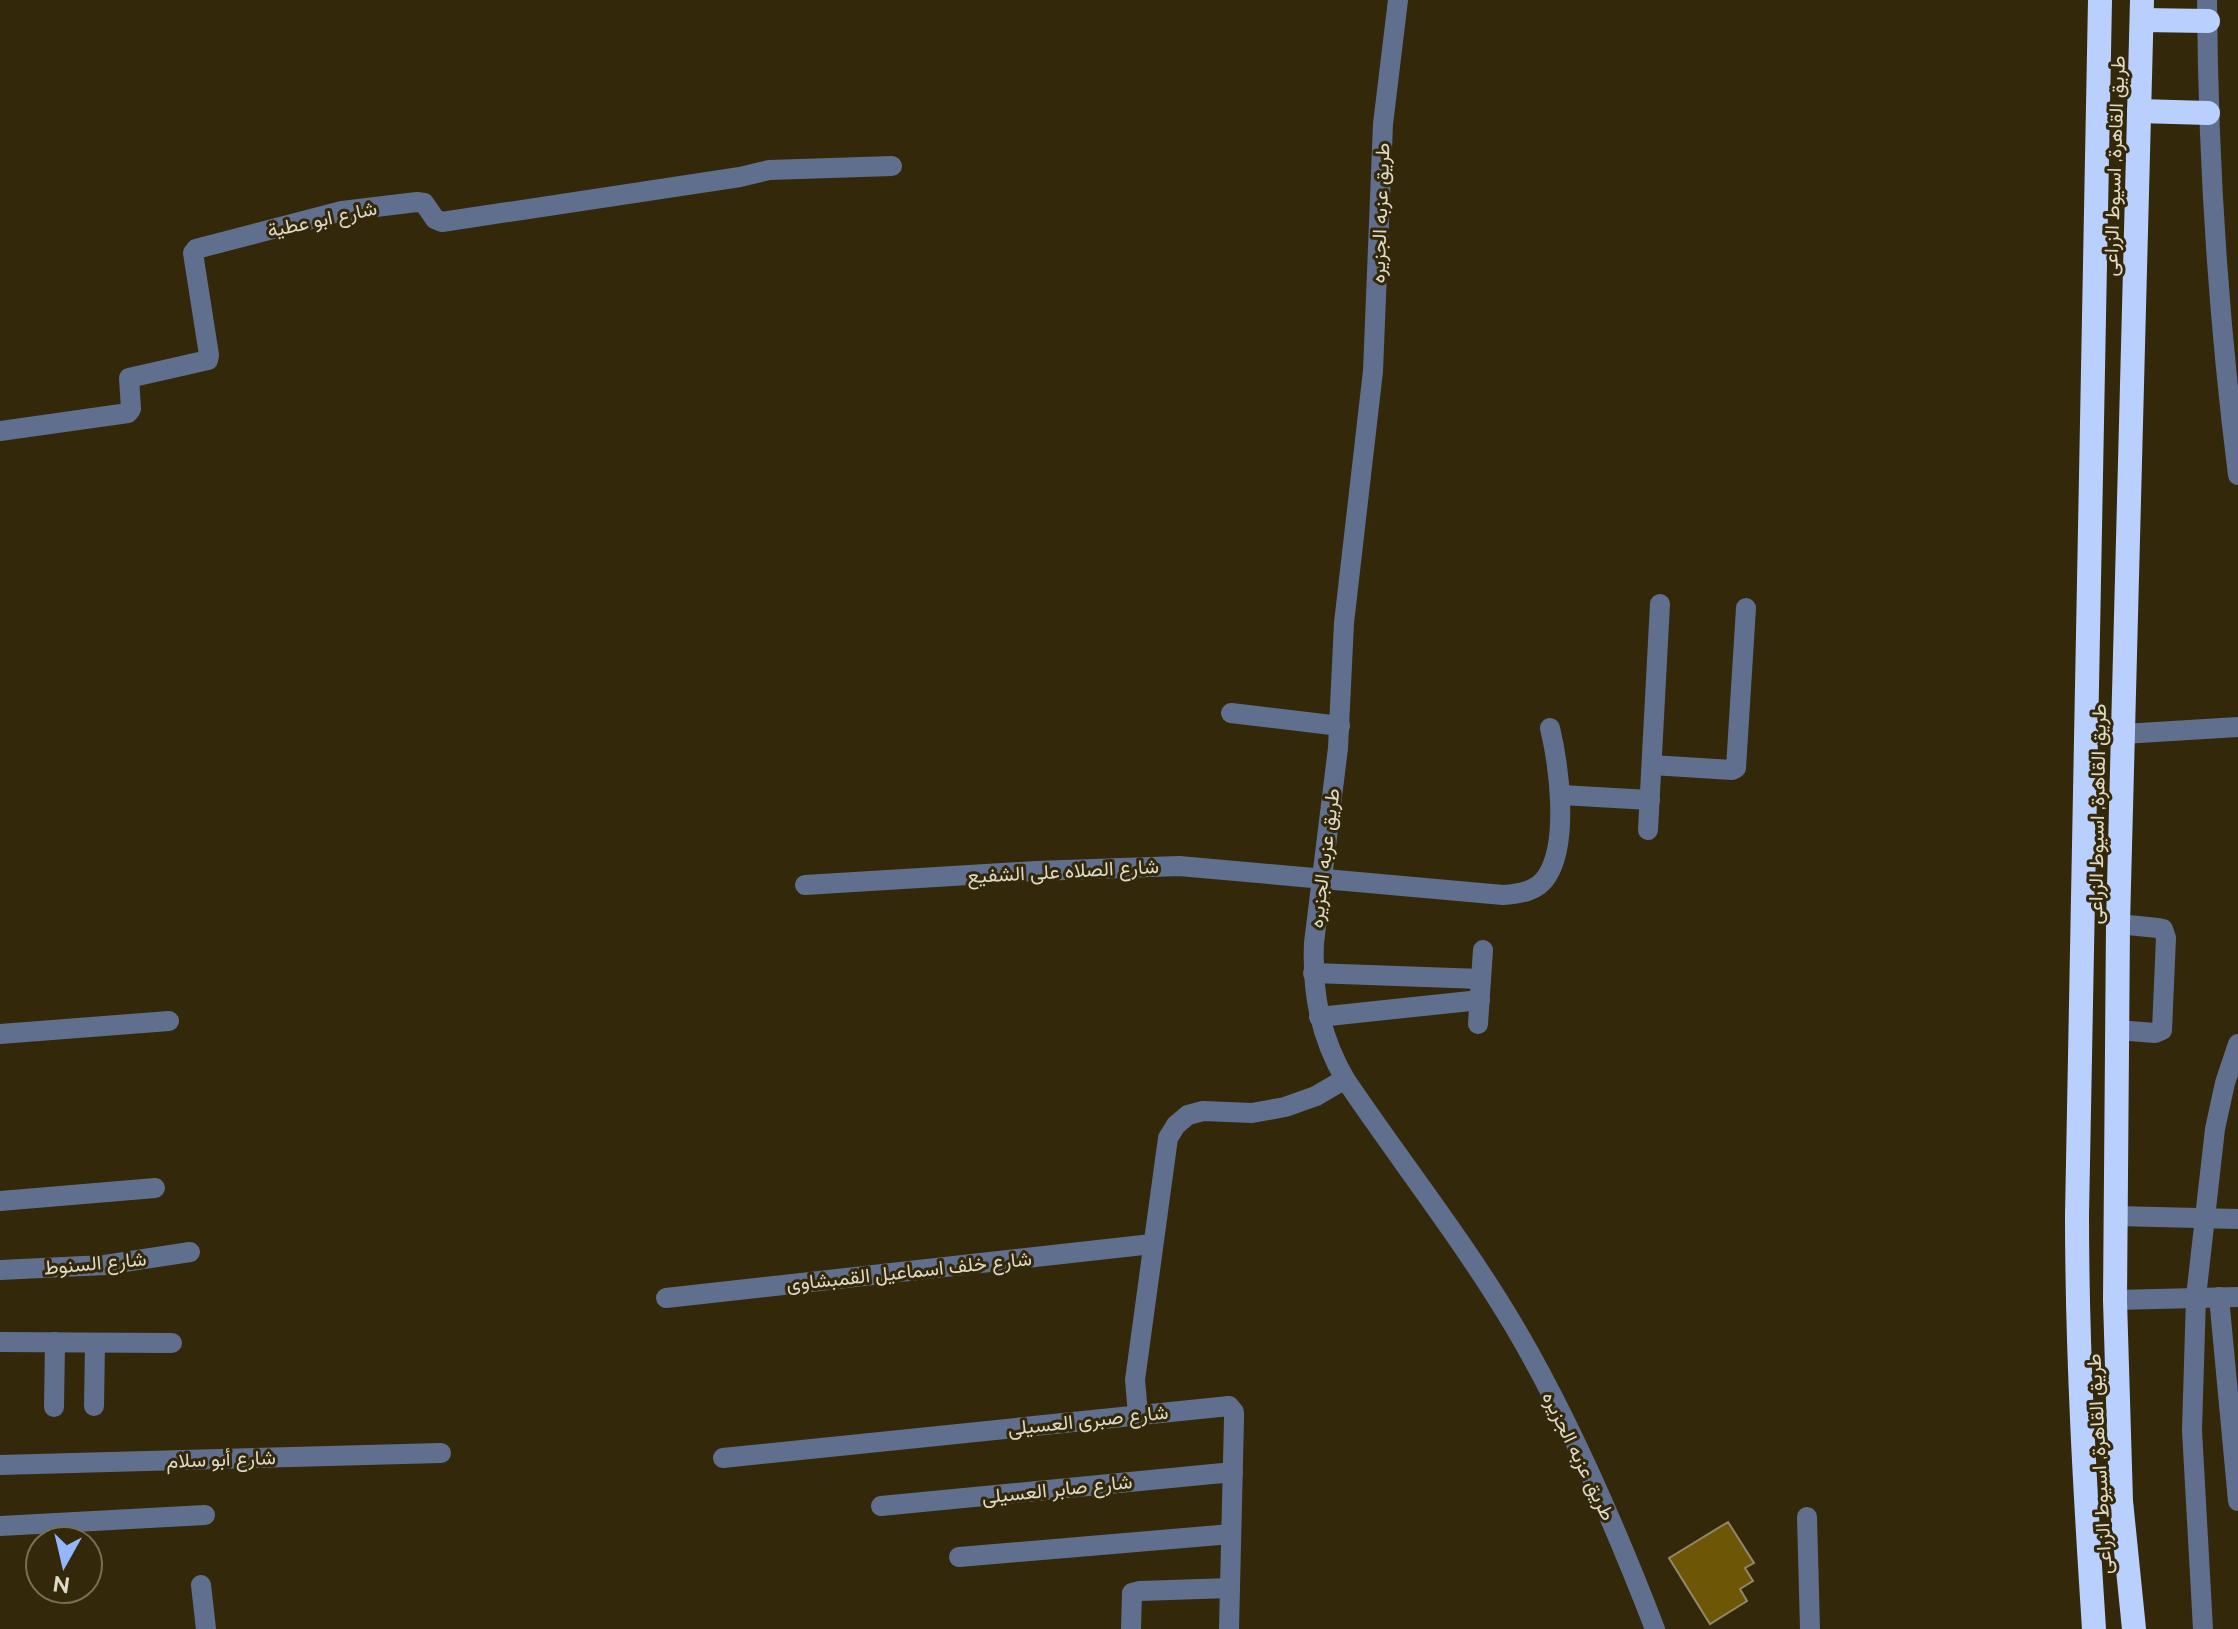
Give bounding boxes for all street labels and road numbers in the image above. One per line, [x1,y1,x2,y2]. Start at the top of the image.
street label: طريق القاهرة, اسيوط الزراعى [2098,55,2131,277]
street label: طريق عزبه الجزيره [1366,142,1395,284]
street label: شارع ابو عطية [265,196,379,244]
street label: طريق القاهرة, اسيوط الزراعى [2083,703,2112,925]
street label: طريق عزبه الجزيره [1304,787,1345,929]
street label: شارع الصلاه على الشفيع [967,854,1160,890]
street label: شارع خلف اسماعيل القمبشاوى [785,1246,1033,1298]
street label: شارع السنوط [43,1247,148,1281]
street label: طريق القاهرة, اسيوط الزراعى [2081,1353,2118,1575]
street label: طريق عزبه الجزيره [1536,1388,1621,1525]
street label: شارع صبرى العسيلى [1007,1400,1170,1442]
street label: شارع أبو سلام [166,1445,276,1475]
street label: شارع صابر العسيلى [980,1469,1134,1511]

